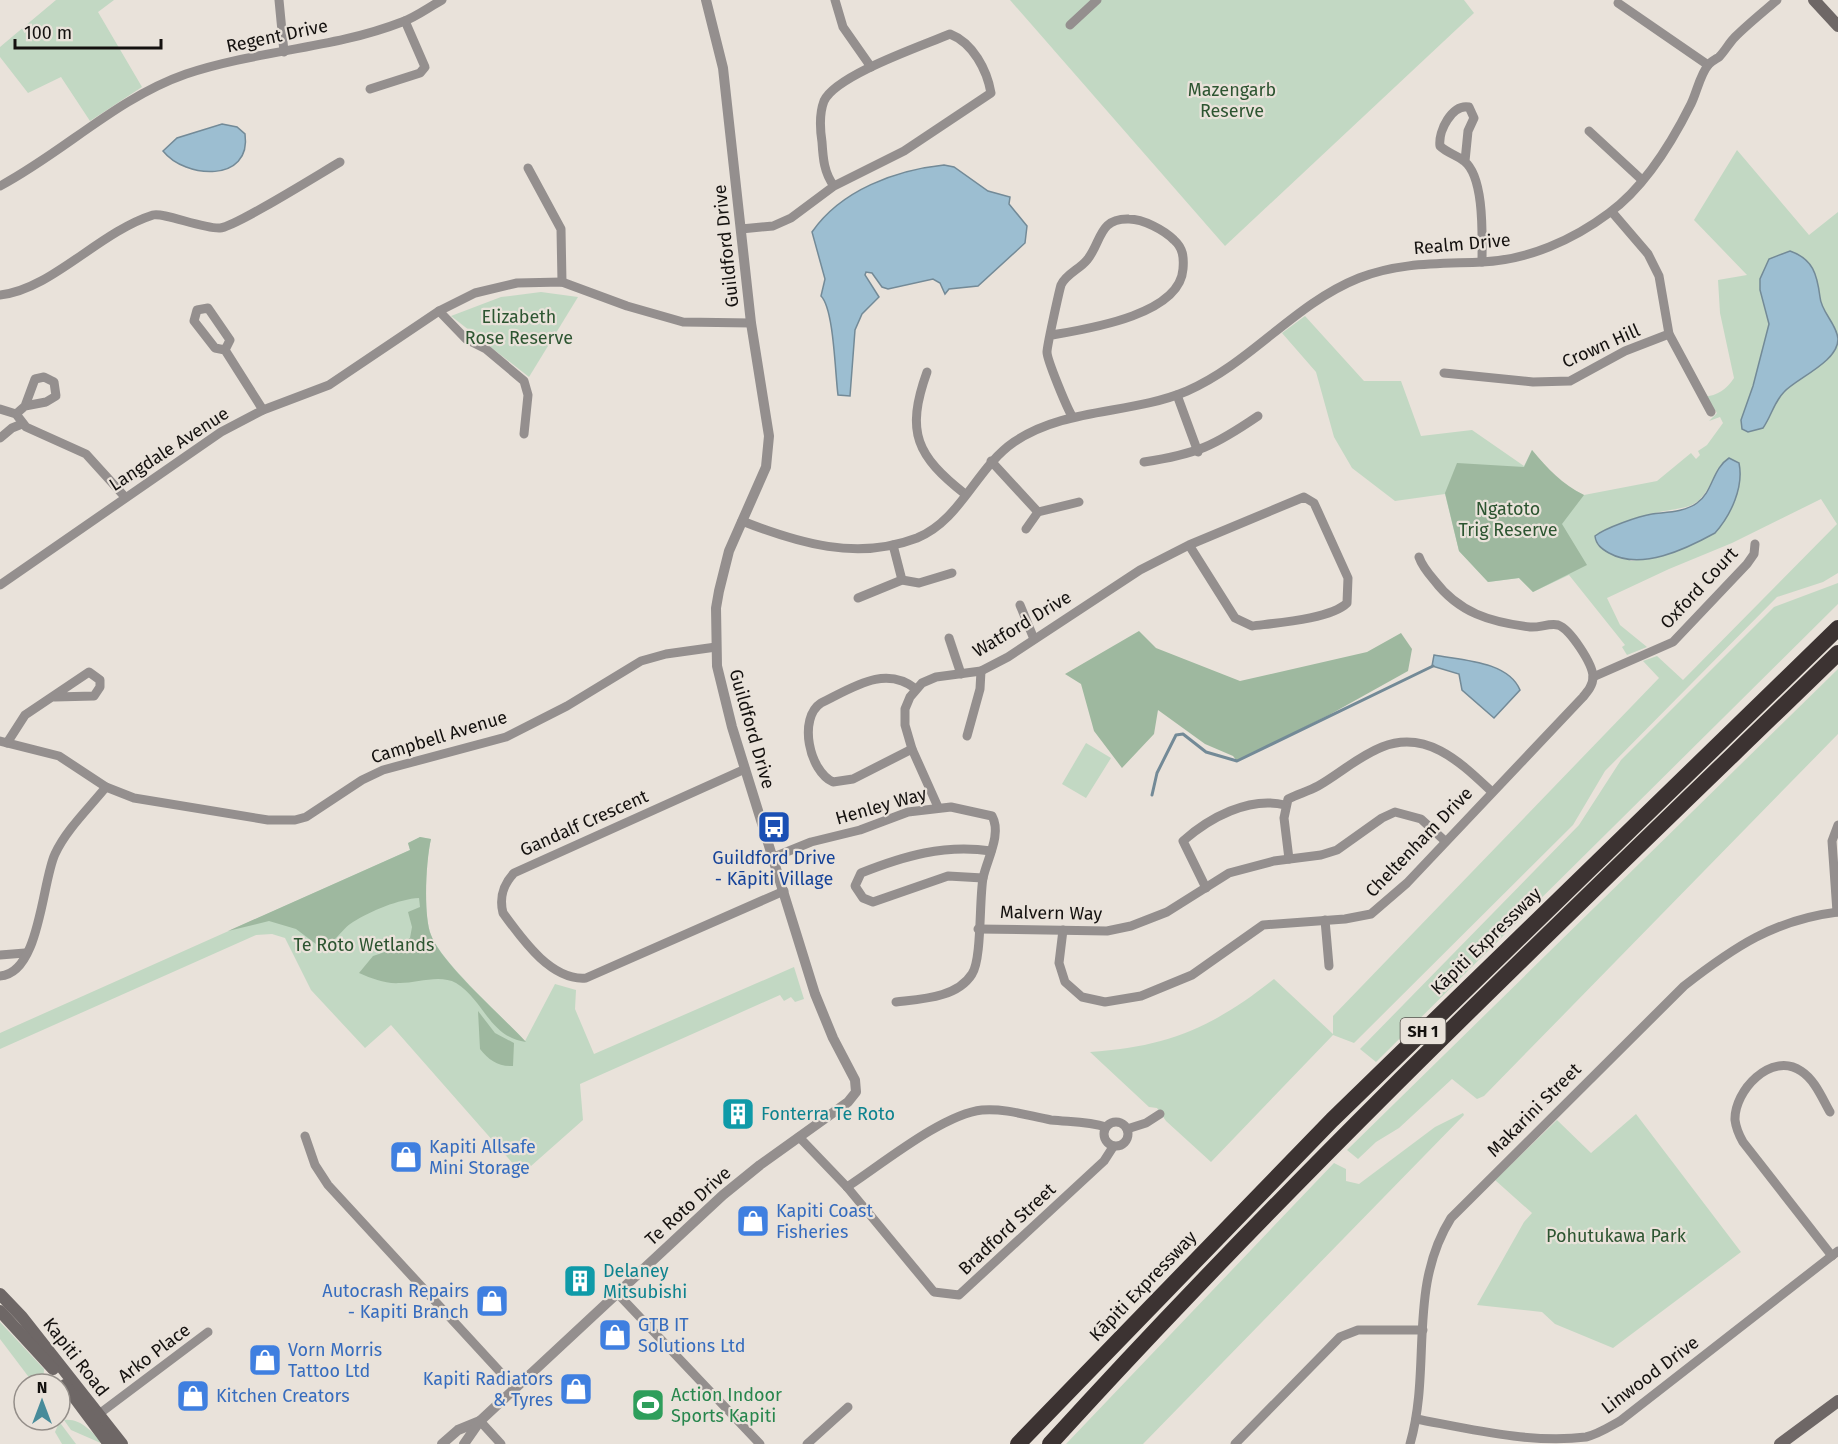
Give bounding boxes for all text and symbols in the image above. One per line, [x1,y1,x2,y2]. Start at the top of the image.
scale bar [15,12,160,50]
street label: Regent Drive [224,14,330,58]
text: 100 m [24,22,72,44]
park label: Mazengarb Reserve [1188,79,1276,122]
street label: Guildford Drive [709,184,743,308]
street label: Realm Drive [1412,229,1512,259]
park label: Elizabeth Rose Reserve [465,306,573,349]
street label: Crown Hill [1559,319,1643,373]
street label: Langdale Avenue [105,402,233,496]
park label: Ngatoto Trig Reserve [1458,498,1558,541]
street label: Oxford Court [1656,542,1743,633]
street label: Watford Drive [969,586,1075,662]
street label: Guildford Drive [724,667,780,791]
street label: Campbell Avenue [368,706,510,768]
street label: Henley Way [833,782,929,830]
street label: Cheltenham Drive [1361,782,1477,902]
street label: Gandalf Crescent [517,785,652,861]
bus stop icon: Guildford Drive - Kāpiti Village [756,809,792,845]
place label: Guildford Drive - Kāpiti Village [712,847,836,890]
street label: Kāpiti Expressway [1426,883,1546,999]
street label: Malvern Way [1000,901,1102,925]
park label: Te Roto Wetlands [293,934,435,956]
road number: SH 1 [1400,1018,1446,1044]
street label: Makarini Street [1482,1058,1586,1162]
building icon: Fonterra Te Roto [720,1096,756,1132]
place label: Fonterra Te Roto [761,1103,895,1125]
place label: Kapiti Allsafe Mini Storage [429,1136,536,1179]
shop icon: Kapiti Allsafe Mini Storage [388,1139,424,1175]
street label: Te Roto Drive [641,1162,735,1250]
street label: Bradford Street [954,1178,1061,1280]
place label: Kapiti Coast Fisheries [776,1200,873,1243]
shop icon: Kapiti Coast Fisheries [735,1203,771,1239]
park label: Pohutukawa Park [1546,1225,1687,1247]
street label: Kāpiti Expressway [1085,1226,1201,1346]
place label: Delaney Mitsubishi [603,1260,687,1303]
building icon: Delaney Mitsubishi [562,1263,598,1299]
place label: Autocrash Repairs - Kapiti Branch [322,1280,469,1323]
shop icon: Autocrash Repairs - Kapiti Branch [474,1283,510,1319]
street label: Kapiti Road [38,1313,114,1401]
place label: GTB IT Solutions Ltd [638,1314,745,1357]
shop icon: GTB IT Solutions Ltd [597,1317,633,1353]
street label: Arko Place [113,1319,195,1387]
street label: Linwood Drive [1597,1331,1703,1419]
place label: Vorn Morris Tattoo Ltd [288,1339,382,1382]
shop icon: Vorn Morris Tattoo Ltd [247,1342,283,1378]
place label: Kapiti Radiators & Tyres [423,1368,553,1411]
shop icon: Kapiti Radiators & Tyres [558,1371,594,1407]
north arrow [12,1372,72,1432]
text: N [37,1378,47,1397]
shop icon: Kitchen Creators [175,1378,211,1414]
place label: Action Indoor Sports Kapiti [671,1384,782,1427]
place label: Kitchen Creators [216,1385,350,1407]
sports icon: Action Indoor Sports Kapiti [630,1387,666,1423]

